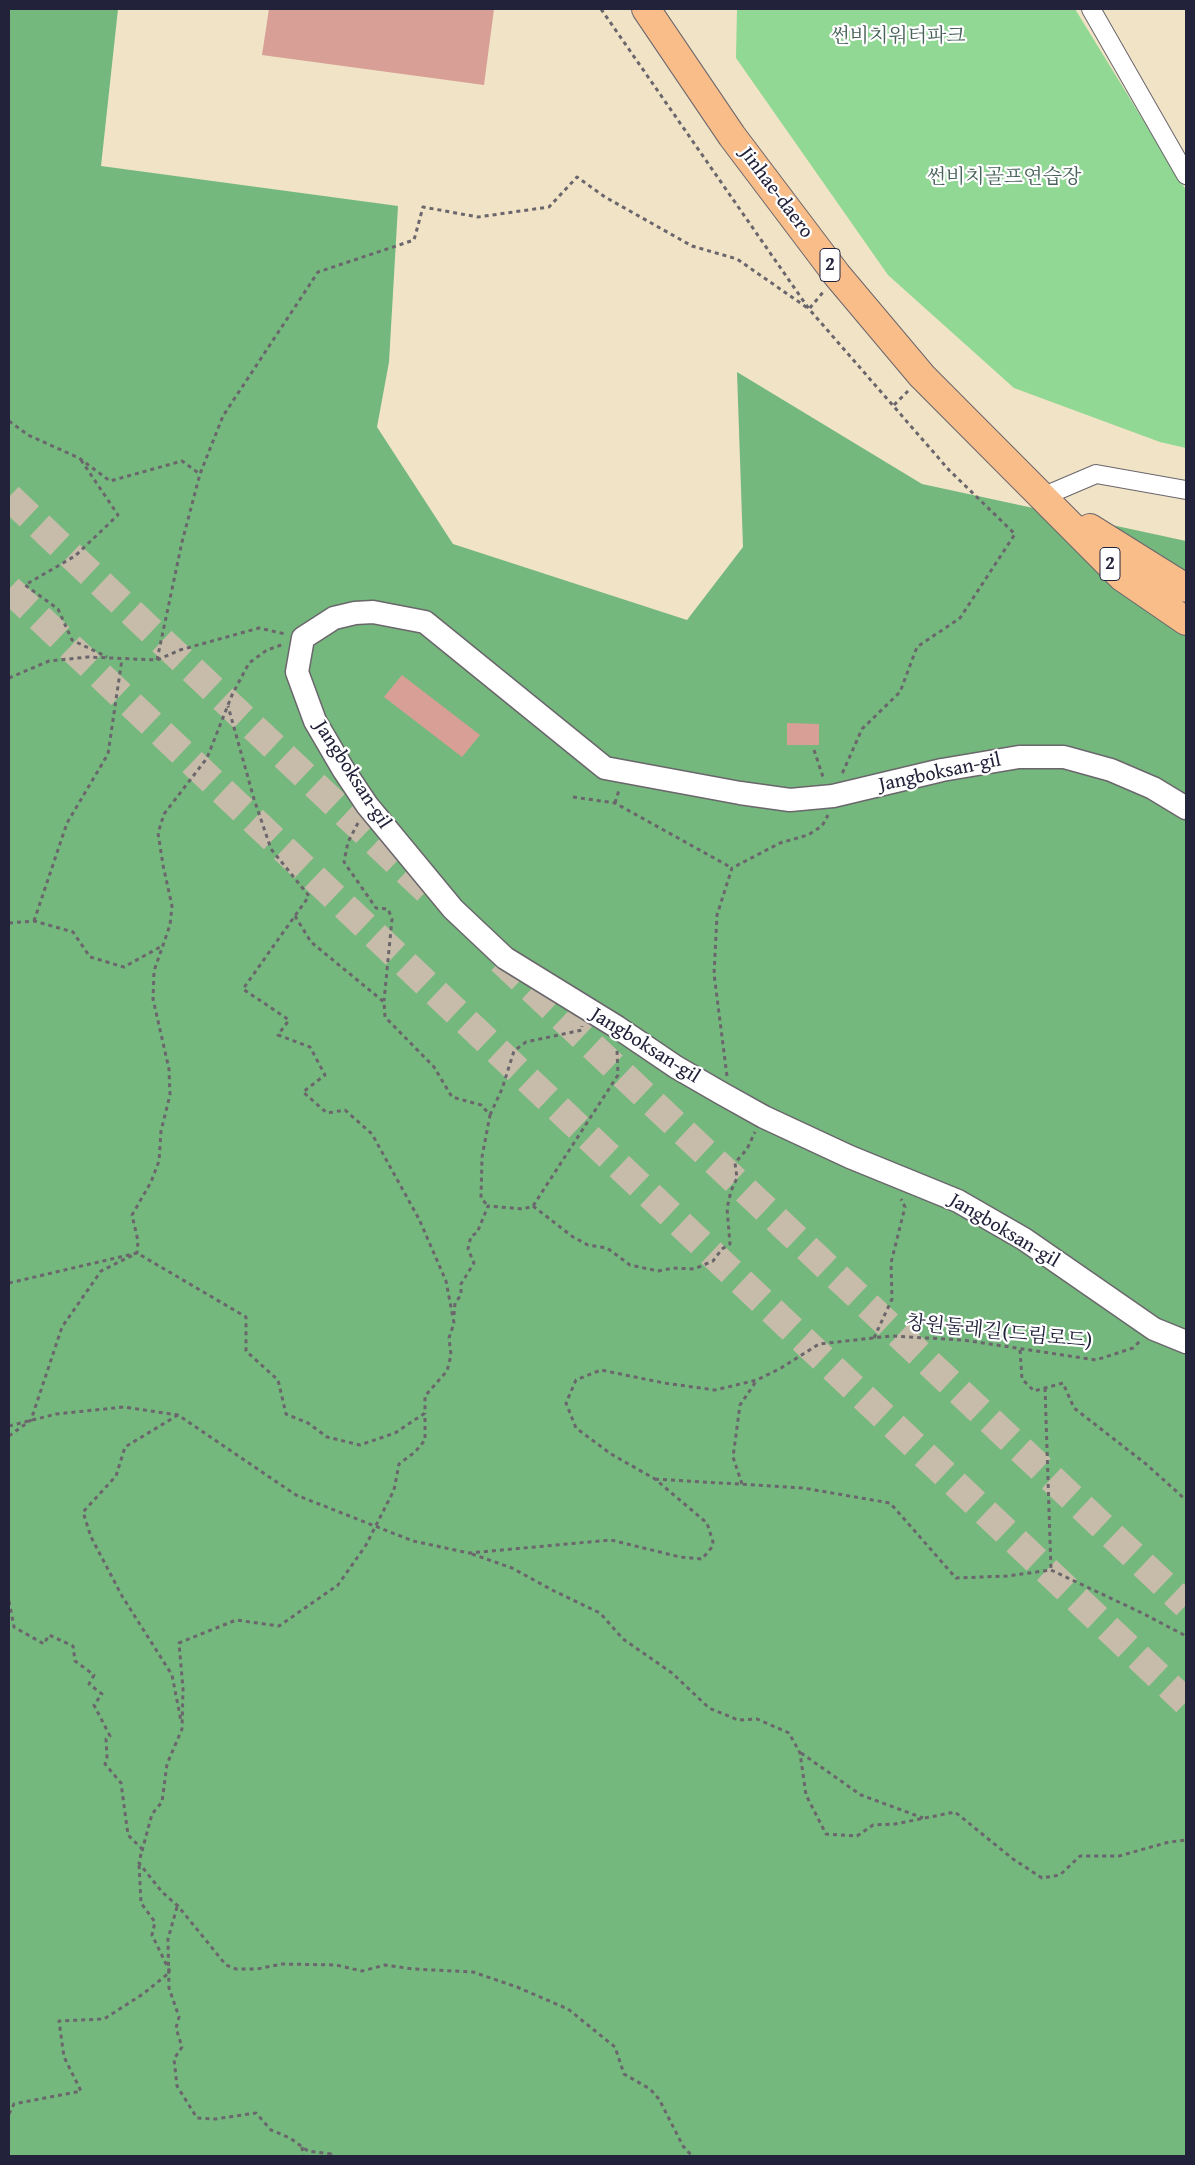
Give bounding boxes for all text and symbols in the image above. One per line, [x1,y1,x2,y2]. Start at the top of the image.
park label: 썬비치워터파크 [830,25,966,49]
street label: Jinhae-daero [734,143,818,243]
park label: 썬비치골프연습장 [927,166,1081,190]
road number: 2 [820,248,840,282]
road number: 2 [1100,548,1120,580]
street label: Jangboksan-gil [308,716,396,834]
street label: Jangboksan-gil [877,748,1003,798]
street label: Jangboksan-gil [586,1003,704,1089]
street label: Jangboksan-gil [945,1189,1063,1273]
street label: 창원둘레길(드림로드) [905,1311,1093,1355]

